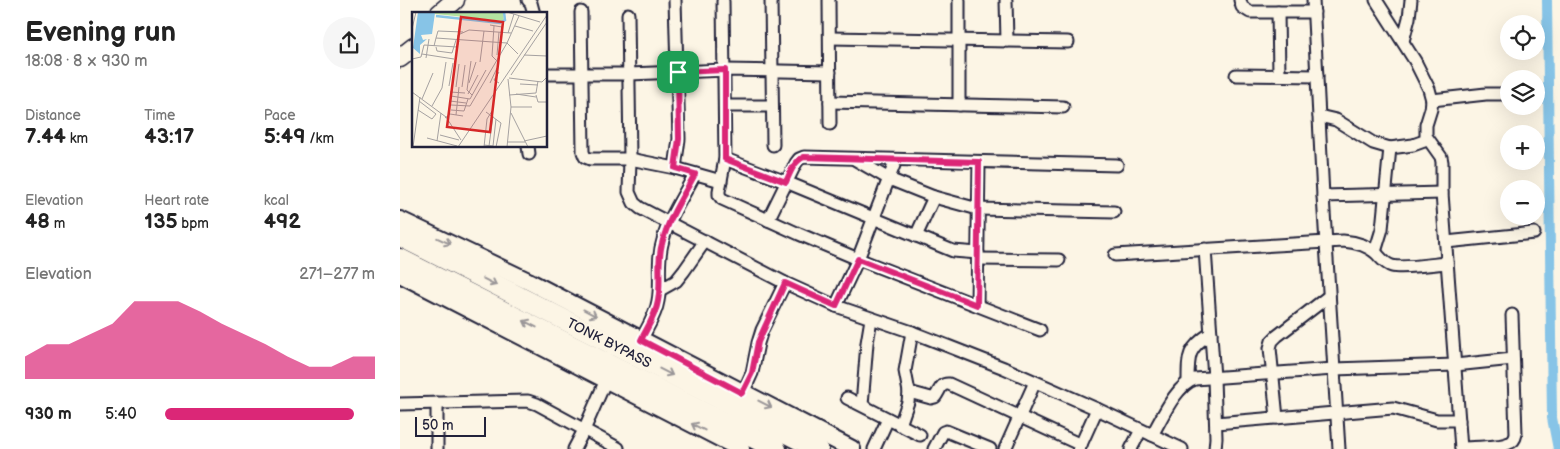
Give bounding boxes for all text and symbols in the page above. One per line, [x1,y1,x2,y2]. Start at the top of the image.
inset map [412,12,548,148]
map controls [1500,15,1545,225]
button: locate [1500,15,1545,60]
text: Evening run [25,16,176,49]
button: share [323,17,375,69]
pin [657,51,699,93]
text: 18:08 · 8 × 930 m [25,52,148,71]
icon: arrive [664,58,692,86]
button: layers [1500,70,1545,115]
text: Distance [25,107,81,124]
text: Time [144,107,175,124]
text: Pace [264,107,296,124]
text: 7.44 [25,124,66,149]
text: 43:17 [144,124,194,149]
text: 5:49 [264,124,306,149]
button: + [1500,125,1545,170]
text: km [66,130,88,147]
text: /km [306,130,334,147]
button: − [1500,180,1545,225]
text: Elevation [25,192,83,209]
text: Heart rate [144,192,209,209]
text: kcal [264,192,289,209]
text: 48 [25,209,50,234]
text: 135 [144,209,178,234]
text: 492 [264,209,301,234]
text: m [50,215,65,232]
text: bpm [178,215,209,232]
one-way arrow [436,237,451,247]
text: Elevation [25,265,92,284]
text: 271–277 m [299,265,375,284]
one-way arrow [482,278,497,287]
one-way arrow [582,308,597,318]
street label: TONK BYPASS [564,314,654,372]
one-way arrow [523,319,538,328]
one-way arrow [658,368,673,377]
one-way arrow [757,400,772,409]
text: 930 m [25,405,72,424]
text: 5:40 [105,405,137,424]
scale bar [415,414,486,437]
text: 50 m [422,417,454,434]
one-way arrow [690,422,705,432]

